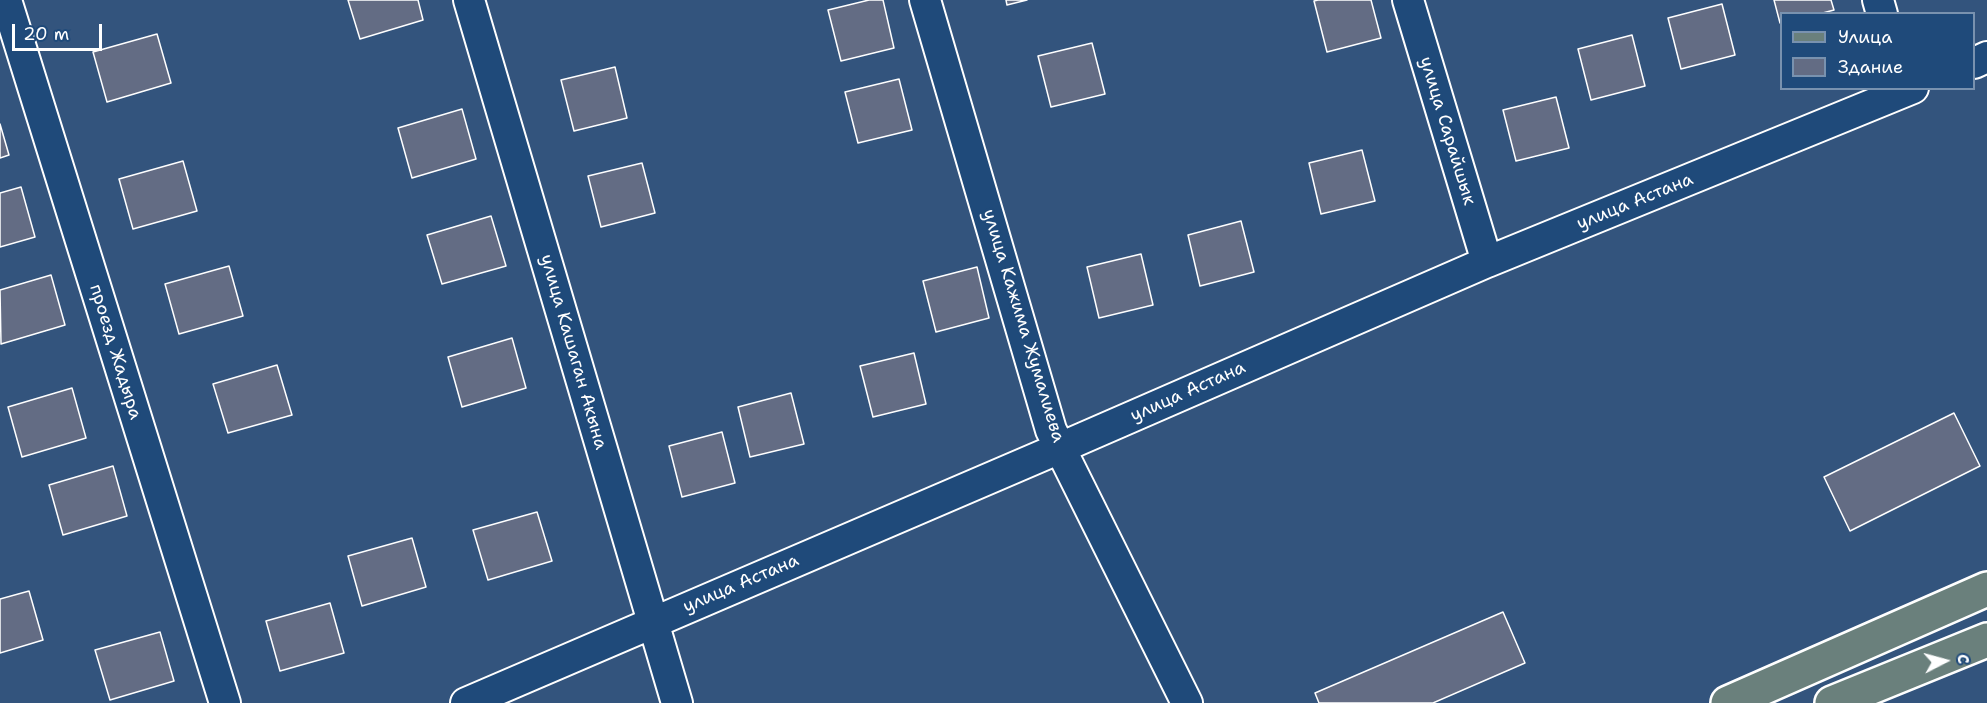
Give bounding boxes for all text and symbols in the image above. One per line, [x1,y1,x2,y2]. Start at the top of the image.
scale bar [15,12,105,50]
legend [1780,12,1975,90]
text: 20 m [23,22,69,46]
text: Улица [1838,25,1892,49]
street label: улица Сарайшык [1414,54,1480,208]
text: Здание [1838,55,1903,79]
street label: улица Астана [1574,169,1696,235]
street label: улица Кажима Жумалиева [977,207,1069,445]
street label: улица Кашаган Акына [535,252,611,452]
street label: проезд Жадыра [84,282,146,422]
street label: улица Астана [1127,357,1249,427]
street label: улица Астана [680,550,802,618]
north arrow [1915,631,1975,691]
text: С [1952,653,1974,665]

